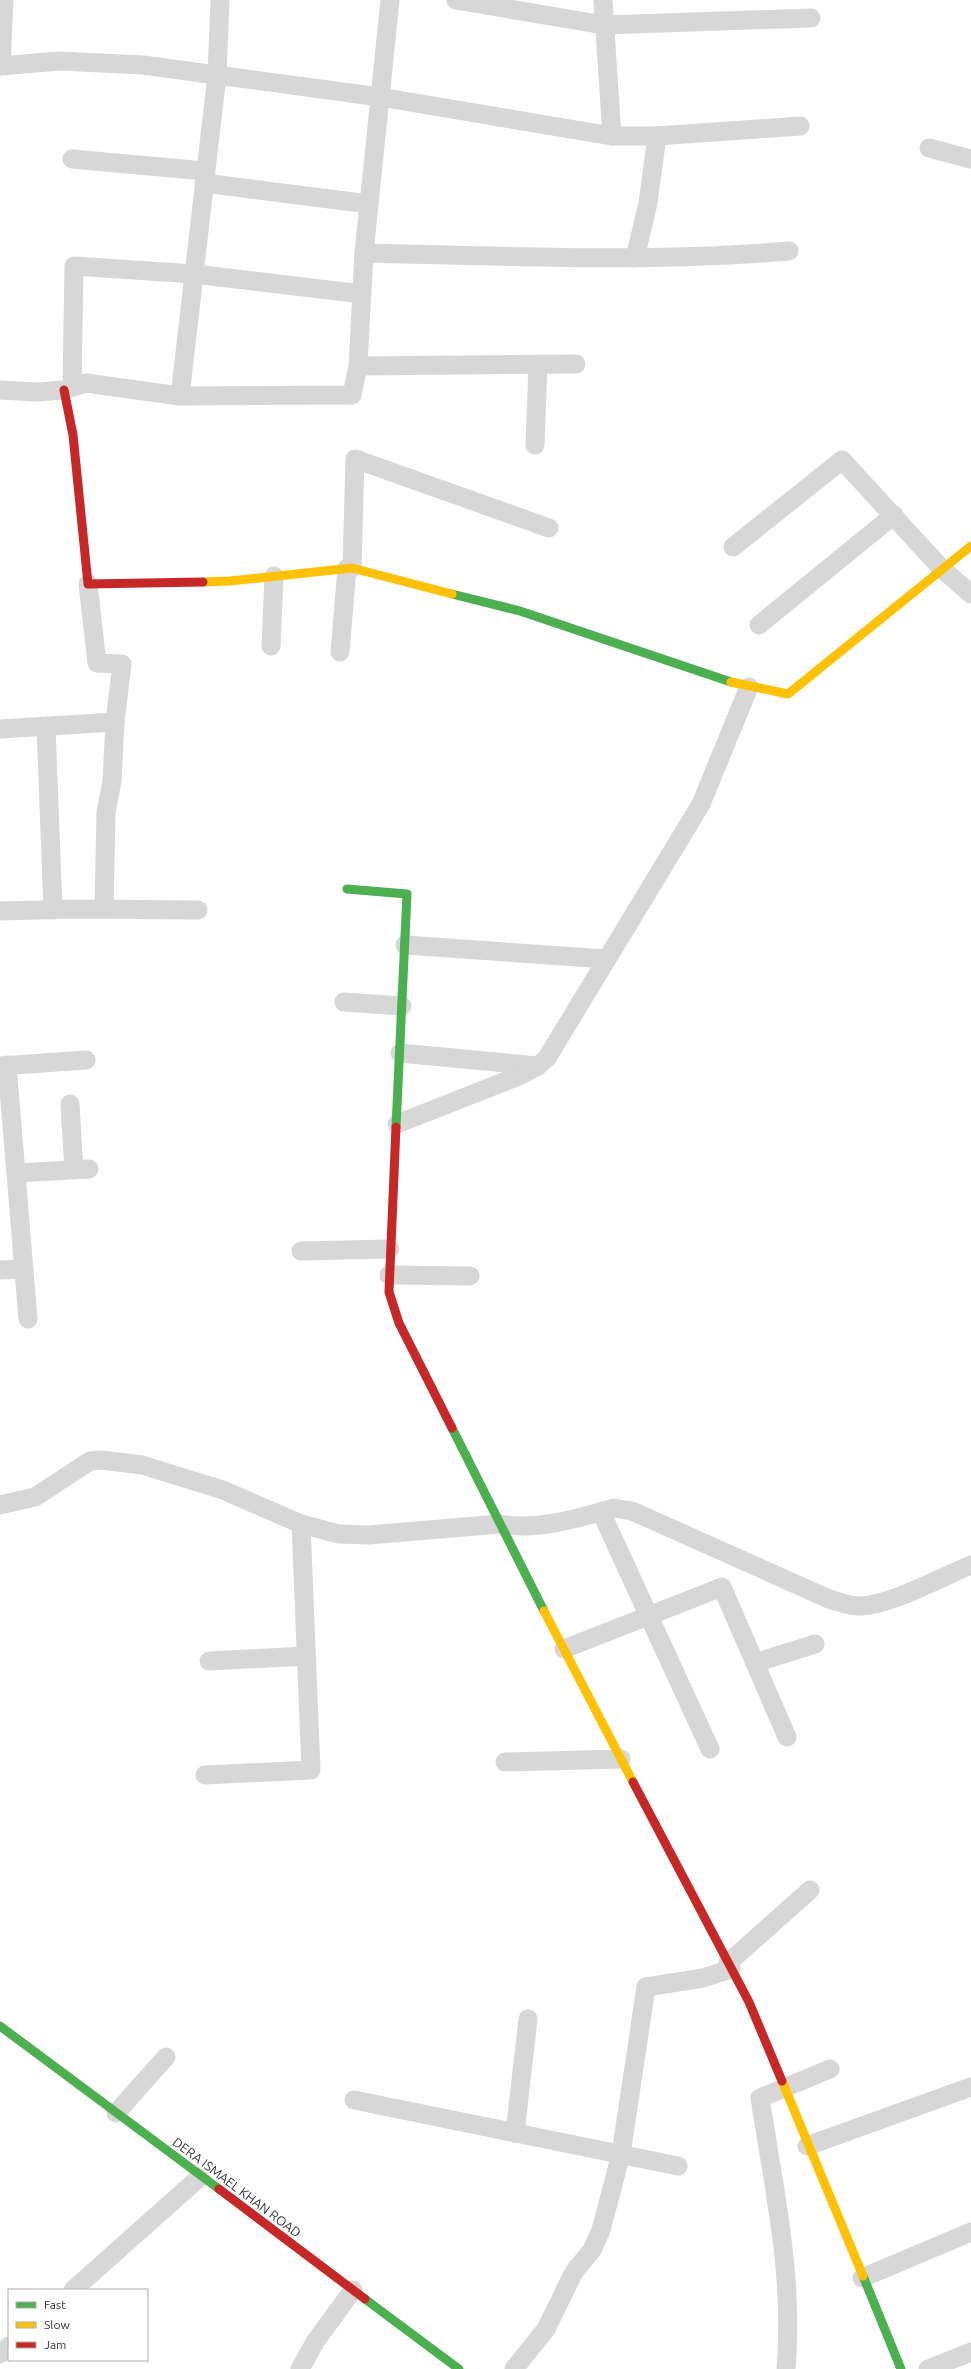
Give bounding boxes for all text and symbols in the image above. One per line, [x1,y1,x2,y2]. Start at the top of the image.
street label: DERA ISMAEL KHAN ROAD [170,2134,304,2240]
legend [8,2289,148,2361]
text: Fast [44,2298,66,2311]
text: Slow [44,2318,70,2331]
text: Jam [44,2338,66,2351]

